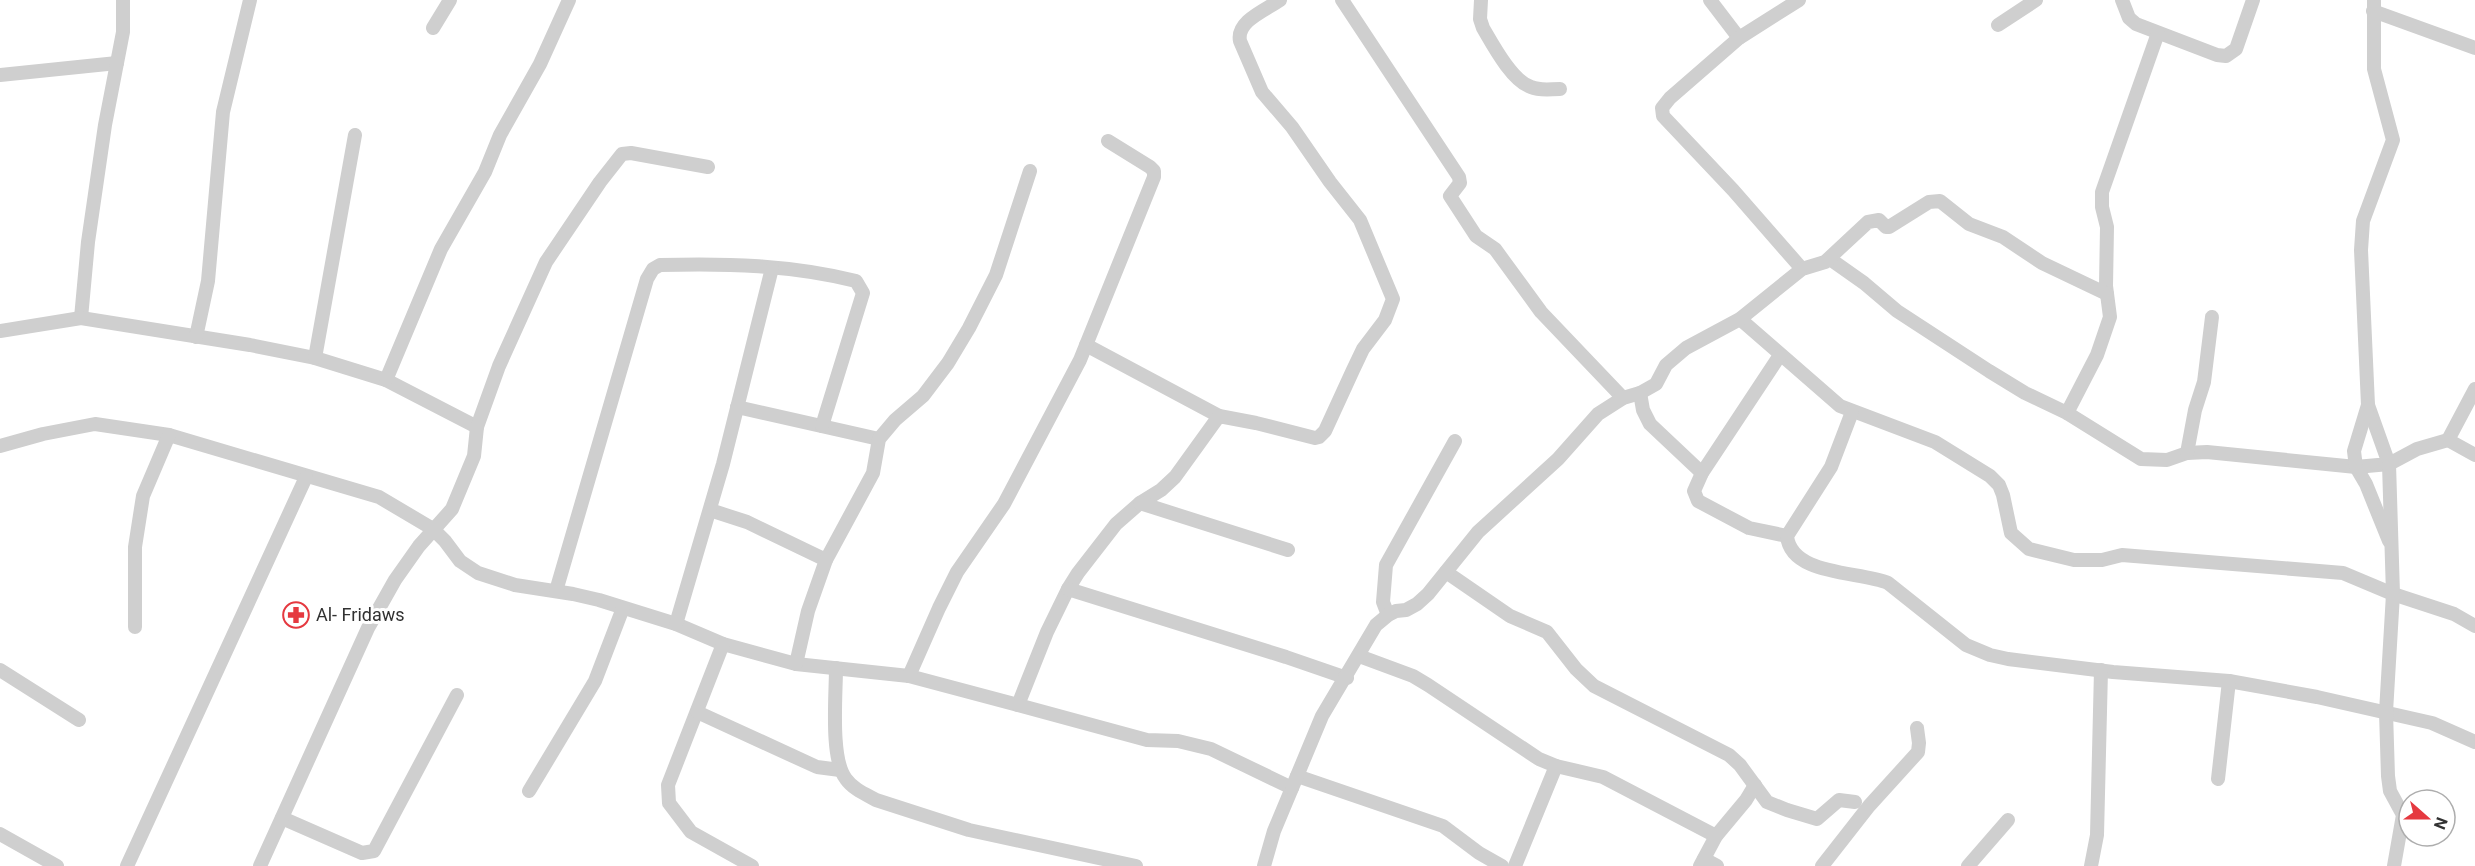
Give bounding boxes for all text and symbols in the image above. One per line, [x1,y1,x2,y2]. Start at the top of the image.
pharmacy icon: Al- Fridaws [281,600,311,630]
place label: Al- Fridaws [316,604,405,625]
north arrow [2397,788,2457,848]
text: N [2430,815,2451,832]

